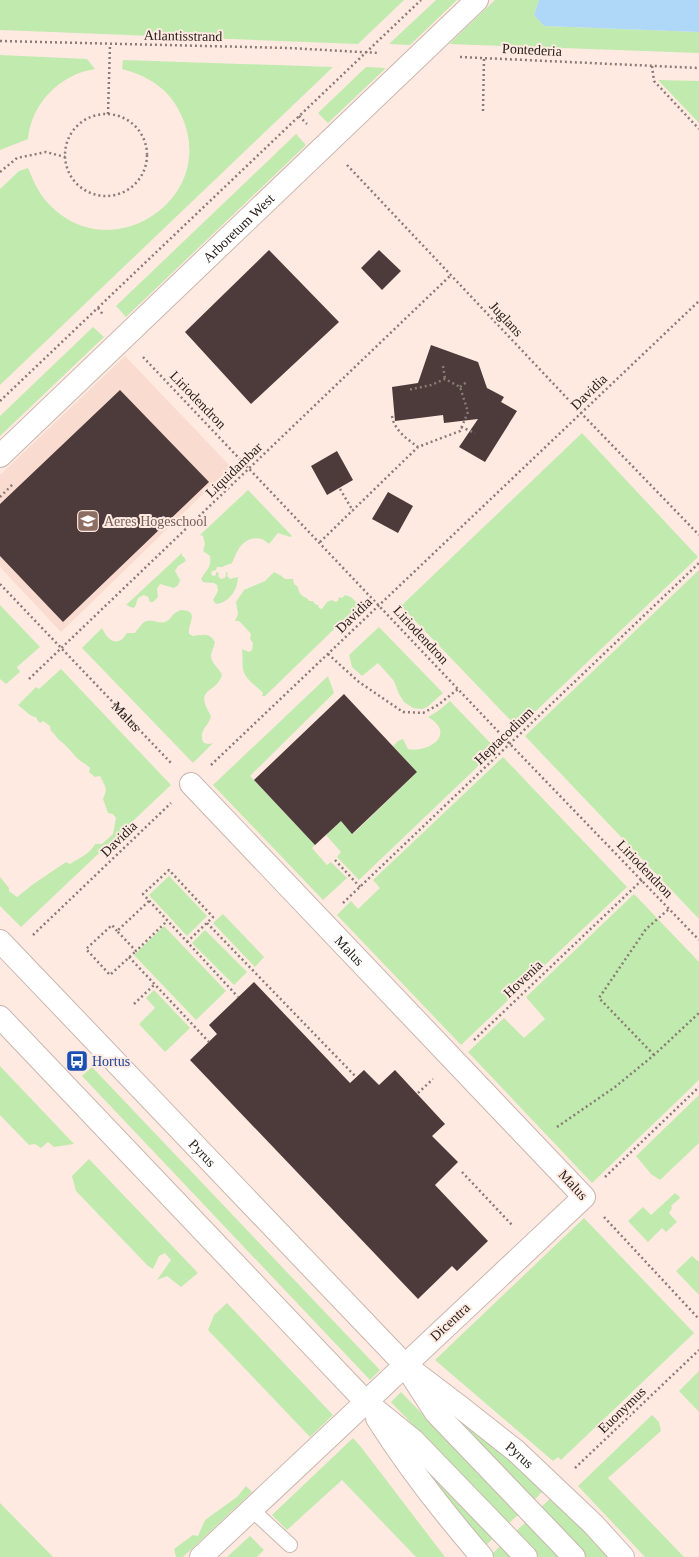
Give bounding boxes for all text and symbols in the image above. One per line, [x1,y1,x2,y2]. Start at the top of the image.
street label: Atlantisstrand [144,28,222,44]
street label: Pontederia [502,41,563,59]
street label: Arboretum West [200,191,277,265]
street label: Juglans [486,299,526,339]
street label: Liriodendron [167,368,229,432]
street label: Davidia [568,371,611,413]
street label: Liquidambar [203,439,265,501]
school or university icon: Aeres Hogeschool [75,508,101,534]
place label: Aeres Hogeschool [104,514,207,529]
street label: Davidia [333,594,376,636]
street label: Liriodendron [390,603,452,667]
street label: Malus [109,698,144,734]
street label: Heptacodium [472,704,536,768]
street label: Davidia [98,818,141,860]
street label: Liriodendron [614,837,676,901]
street label: Malus [332,933,367,968]
street label: Hovenia [501,957,546,1001]
bus stop icon: Hortus [64,1048,90,1074]
place label: Hortus [92,1054,130,1069]
street label: Pyrus [186,1136,219,1170]
street label: Malus [556,1167,590,1203]
street label: Dicentra [427,1300,473,1344]
street label: Euonymus [595,1384,649,1436]
street label: Pyrus [503,1438,537,1471]

